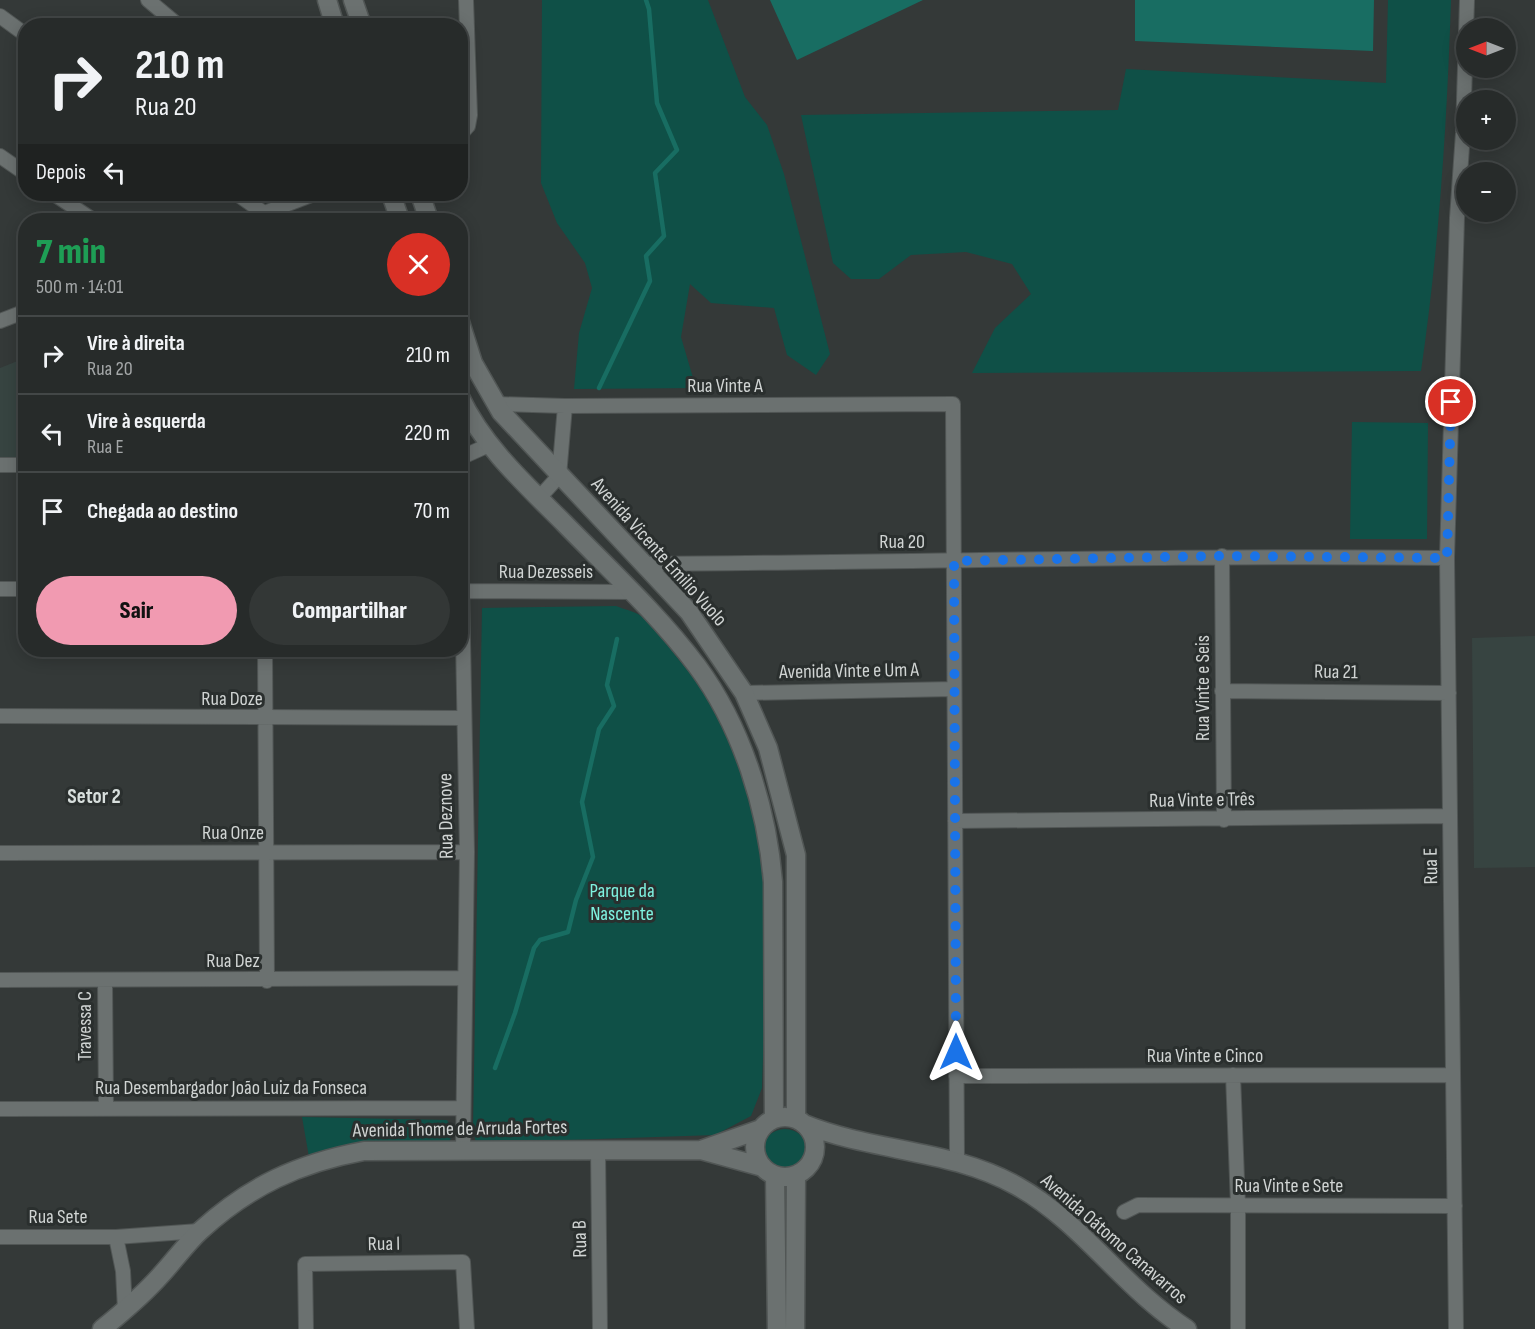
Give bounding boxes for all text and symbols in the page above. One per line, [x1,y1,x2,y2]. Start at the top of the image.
north arrow [1456,18,1516,78]
map controls [1456,18,1516,222]
text: 210 m [135,40,224,91]
icon: right [36,42,114,120]
button: + [1456,90,1516,150]
text: Rua 20 [135,91,197,123]
icon: left [98,156,131,189]
text: Depois [36,159,86,186]
button: − [1456,162,1516,222]
text: 7 min [36,231,106,274]
button: close [387,233,450,296]
text: 500 m · 14:01 [36,275,123,299]
text: Vire à direita [87,330,185,357]
icon: right [36,339,69,372]
text: 210 m [406,342,450,369]
text: Rua 20 [87,357,133,381]
street label: Rua Vinte A [687,374,763,398]
pin [1425,376,1476,427]
icon: arrive [1434,385,1467,418]
text: Vire à esquerda [87,408,206,435]
icon: left [36,417,69,450]
text: 220 m [404,420,450,447]
text: Rua E [87,435,124,459]
street label: Avenida Vicente Emilio Vuolo [585,472,732,631]
icon: arrive [36,495,69,528]
text: Chegada ao destino [87,498,238,525]
text: 70 m [414,498,450,525]
street label: Rua 20 [879,530,925,554]
street label: Rua Dezesseis [499,560,593,584]
button: Sair [36,576,237,645]
button: Compartilhar [249,576,450,645]
street label: Rua Vinte e Seis [1191,635,1215,741]
street label: Avenida Vinte e Um A [778,658,919,684]
street label: Rua 21 [1314,660,1358,684]
street label: Rua Doze [201,687,263,711]
street label: Rua Deznove [433,773,459,859]
district label: Setor 2 [67,784,121,809]
street label: Rua Vinte e Três [1149,787,1255,813]
street label: Rua Onze [202,821,264,845]
street label: Rua E [1419,847,1443,885]
park label: Parque da Nascente [589,879,655,926]
street label: Rua Dez [206,949,260,973]
street label: Travessa C [73,991,97,1061]
position arrow [924,1020,988,1084]
street label: Rua Vinte e Cinco [1147,1044,1263,1068]
street label: Rua Desembargador João Luiz da Fonseca [95,1076,367,1100]
street label: Avenida Thome de Arruda Fortes [352,1115,567,1143]
street label: Avenida Oátomo Canavarros [1035,1168,1192,1309]
street label: Rua Vinte e Sete [1235,1174,1343,1198]
street label: Rua Sete [29,1205,88,1229]
street label: Rua B [568,1220,592,1258]
street label: Rua I [368,1232,400,1256]

